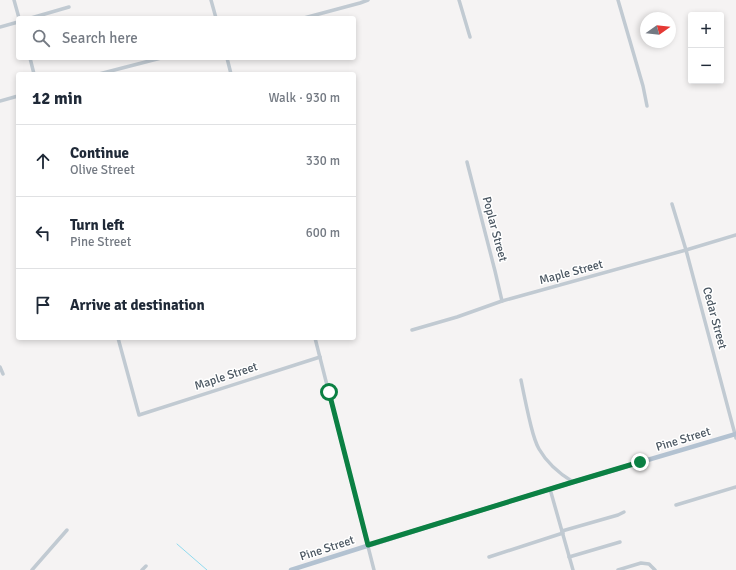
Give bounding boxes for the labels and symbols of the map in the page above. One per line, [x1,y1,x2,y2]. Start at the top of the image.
north arrow [640,12,676,48]
street label: Poplar Street [479,195,510,263]
street label: Maple Street [538,257,605,288]
street label: Cedar Street [699,285,730,351]
street label: Maple Street [193,359,260,394]
route start [320,383,338,401]
street label: Pine Street [654,424,712,455]
route end [631,453,649,471]
street label: Pine Street [298,533,356,564]

